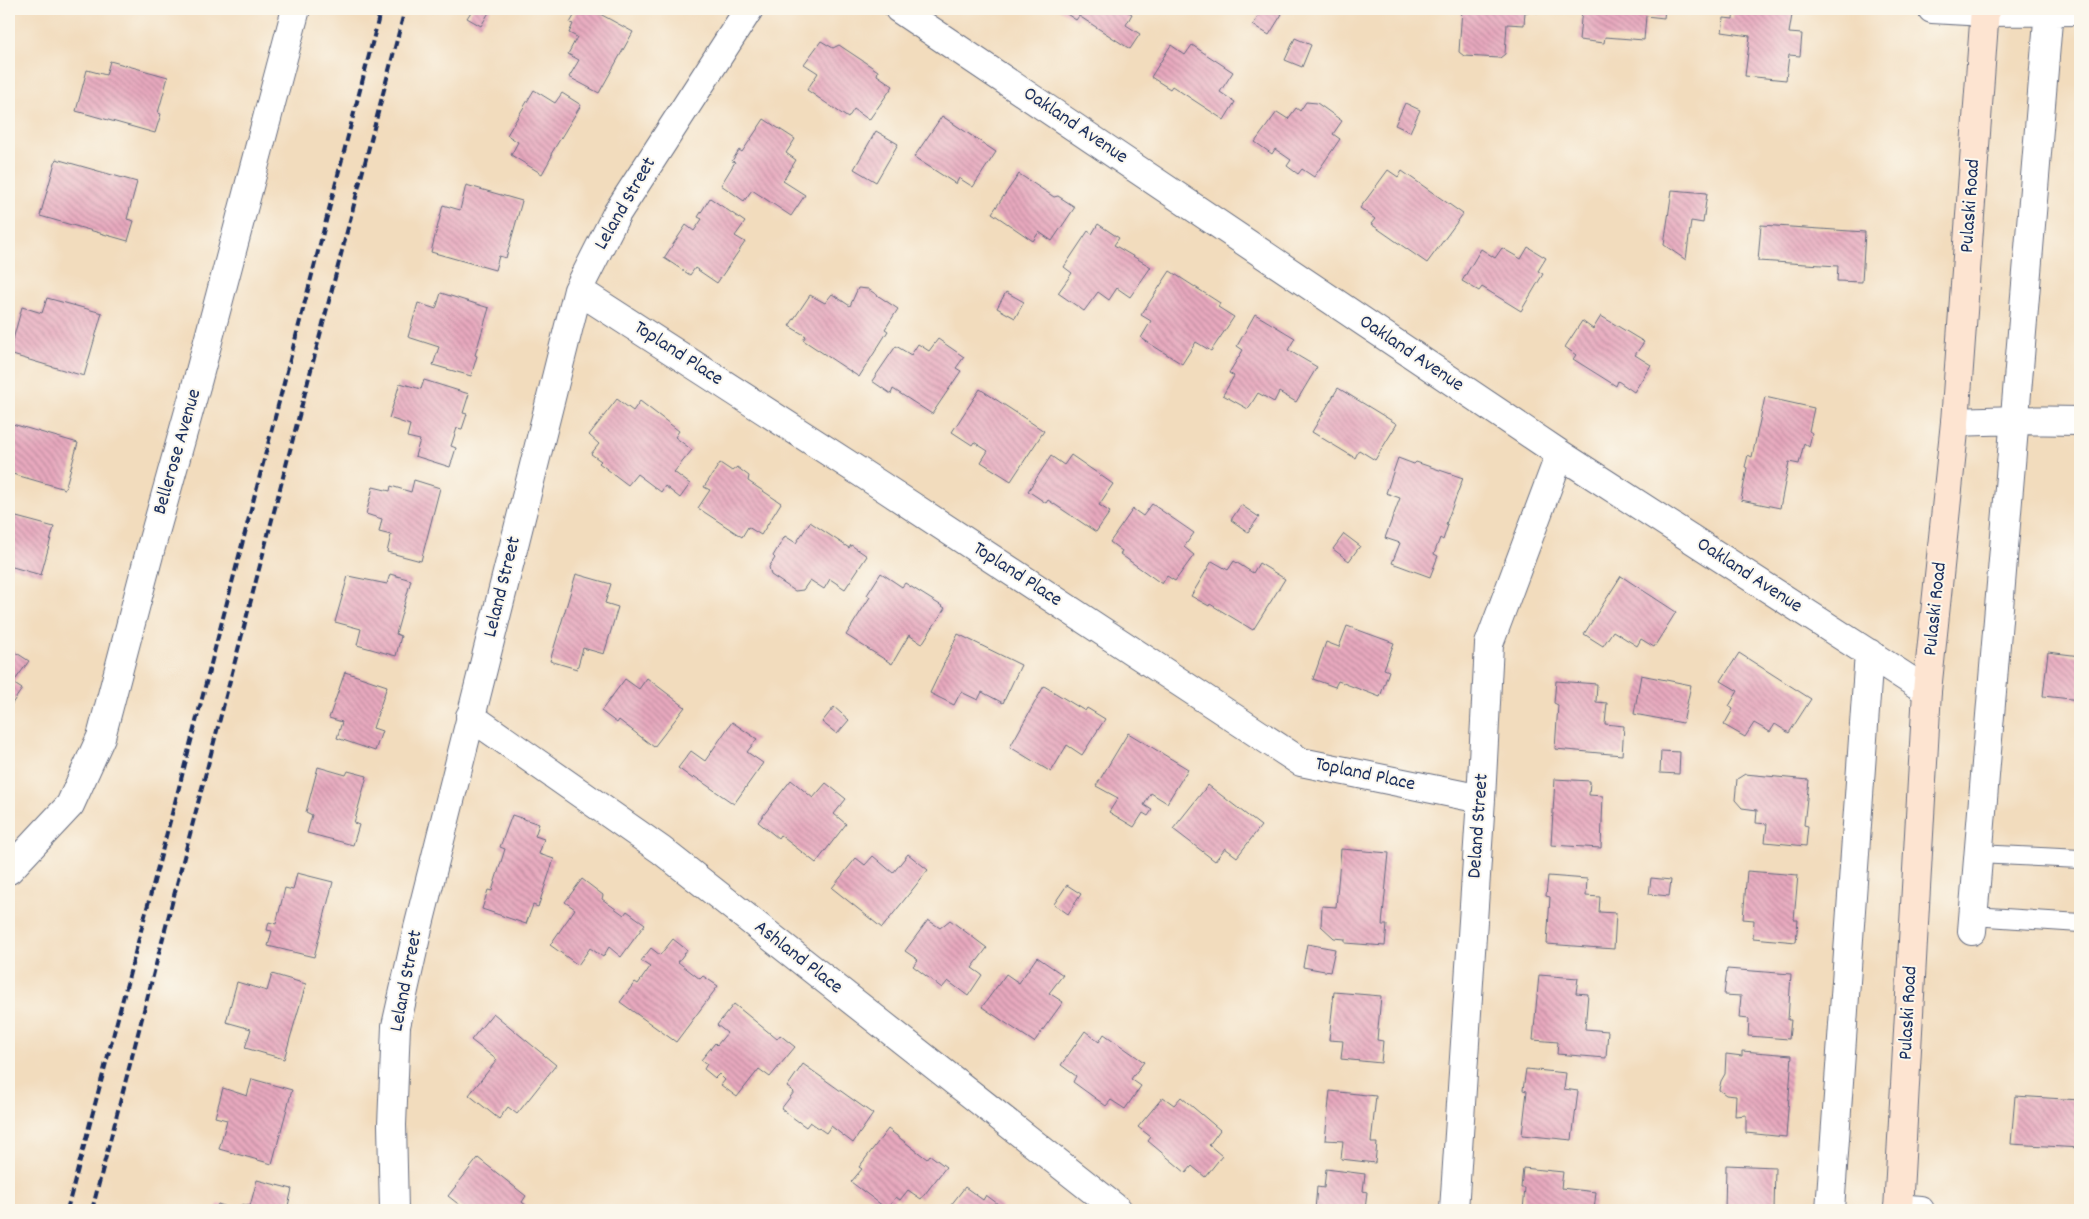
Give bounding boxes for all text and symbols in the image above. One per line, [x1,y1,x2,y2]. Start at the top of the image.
street label: Oakland Avenue [1017,81,1133,172]
street label: Leland Street [588,152,664,256]
street label: Pulaski Road [1954,158,1988,254]
street label: Oakland Avenue [1353,309,1469,400]
street label: Topland Place [628,315,728,394]
street label: Bellerose Avenue [147,386,209,518]
street label: Oakland Avenue [1691,531,1808,621]
street label: Leland Street [477,534,529,640]
street label: Topland Place [967,536,1067,615]
street label: Pulaski Road [1917,561,1955,657]
street label: Topland Place [1312,751,1418,799]
street label: Deland Street [1461,773,1497,879]
street label: Ashland Place [748,914,848,1002]
street label: Leland Street [383,928,431,1034]
street label: Pulaski Road [1893,965,1925,1061]

